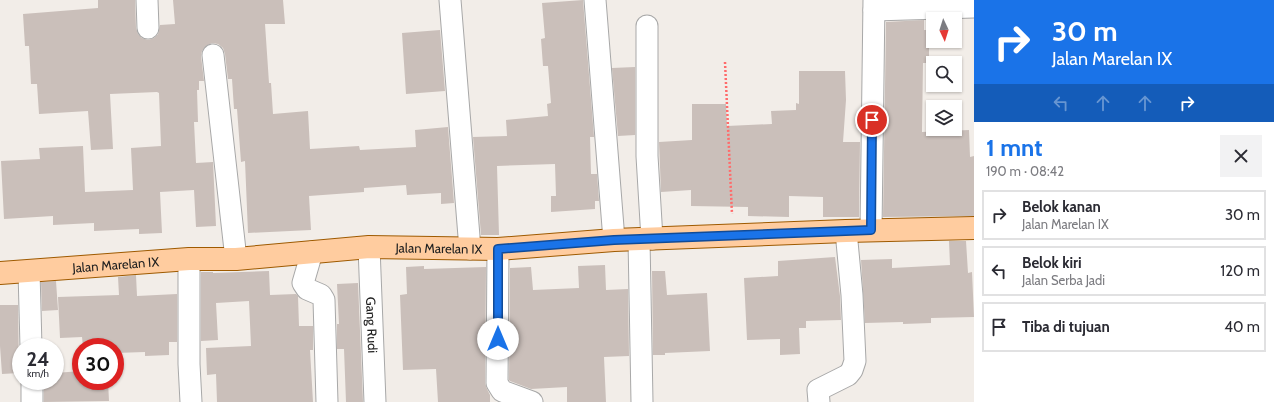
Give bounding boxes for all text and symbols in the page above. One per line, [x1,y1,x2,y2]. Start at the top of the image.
north arrow [926,12,962,48]
map controls [926,12,962,136]
text: 30 m [1052,14,1118,48]
icon: right [986,16,1038,68]
text: Jalan Marelan IX [1052,48,1172,70]
button: search [926,56,962,92]
icon: left [1050,92,1072,114]
icon: ahead [1092,92,1114,114]
icon: ahead [1134,92,1156,114]
icon: right [1176,92,1198,114]
button: layers [926,100,962,136]
pin [855,103,889,137]
icon: arrive [861,109,883,131]
text: 1 mnt [986,133,1042,162]
button: close [1220,135,1262,177]
text: 190 m · 08:42 [986,163,1064,179]
text: Belok kanan [1022,198,1101,216]
icon: right [988,204,1010,226]
text: 30 m [1225,206,1260,224]
text: Jalan Marelan IX [1022,216,1109,232]
street label: Jalan Marelan IX [394,239,483,257]
street label: Jalan Marelan IX [71,253,160,276]
text: Belok kiri [1022,254,1082,272]
icon: left [988,260,1010,282]
text: 120 m [1220,262,1260,280]
text: Jalan Serba Jadi [1022,272,1105,288]
street label: Gang Rudi [363,297,381,353]
icon: arrive [988,316,1010,338]
position arrow [477,318,519,360]
text: Tiba di tujuan [1022,318,1110,336]
text: 40 m [1224,318,1260,336]
speed limit sign: 30 [72,338,124,390]
text: 24 [27,347,50,371]
text: km/h [27,367,49,380]

